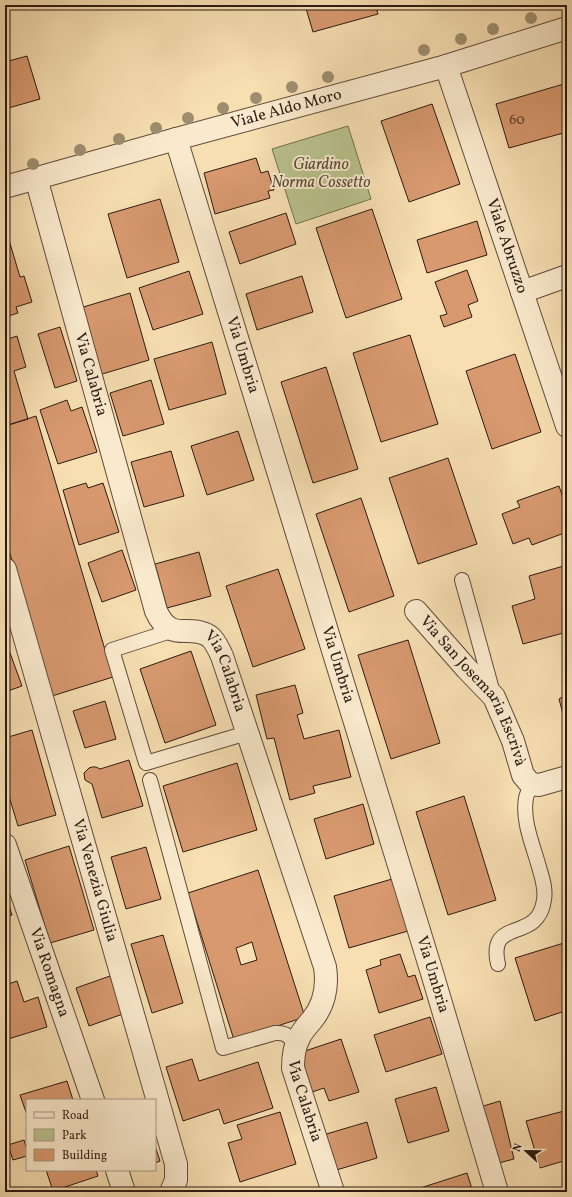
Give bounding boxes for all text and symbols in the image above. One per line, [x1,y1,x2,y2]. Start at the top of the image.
street label: Viale Aldo Moro [229,84,344,135]
house number: 60 [509,111,525,130]
park label: Giardino Norma Cossetto [271,154,371,194]
street label: Viale Abruzzo [480,196,533,296]
street label: Via Umbria [220,314,265,396]
street label: Via Calabria [68,330,113,419]
street label: Via San Josemaria Escrivà [414,611,531,769]
street label: Via Umbria [315,624,360,706]
street label: Via Calabria [199,626,251,715]
street label: Via Venezia Giulia [66,816,123,945]
street label: Via Romagna [23,925,75,1020]
street label: Via Umbria [410,933,454,1016]
street label: Via Calabria [282,1059,327,1145]
legend [26,1099,156,1171]
text: Road [62,1108,89,1124]
text: Park [62,1128,87,1144]
north arrow [506,1131,546,1171]
text: N [510,1141,527,1154]
text: Building [62,1148,107,1164]

